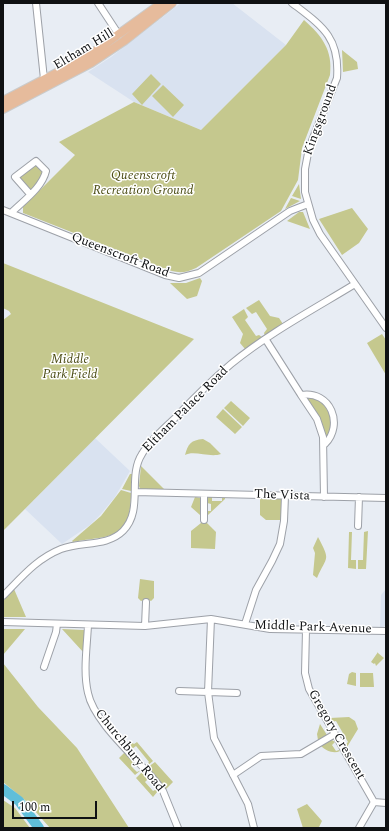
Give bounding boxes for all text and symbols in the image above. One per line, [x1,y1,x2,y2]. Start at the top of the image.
street label: Eltham Hill [51,26,117,74]
street label: Kingsground [301,82,341,158]
park label: Queenscroft Recreation Ground [93,168,193,199]
street label: Queenscroft Road [69,230,171,282]
park label: Middle Park Field [43,352,97,383]
street label: Eltham Palace Road [140,364,232,456]
street label: The Vista [254,487,310,505]
street label: Middle Park Avenue [254,618,372,638]
street label: Gregory Crescent [304,687,368,783]
street label: Churchbury Road [91,707,167,795]
scale bar [14,793,99,819]
text: 100 m [19,798,50,817]

